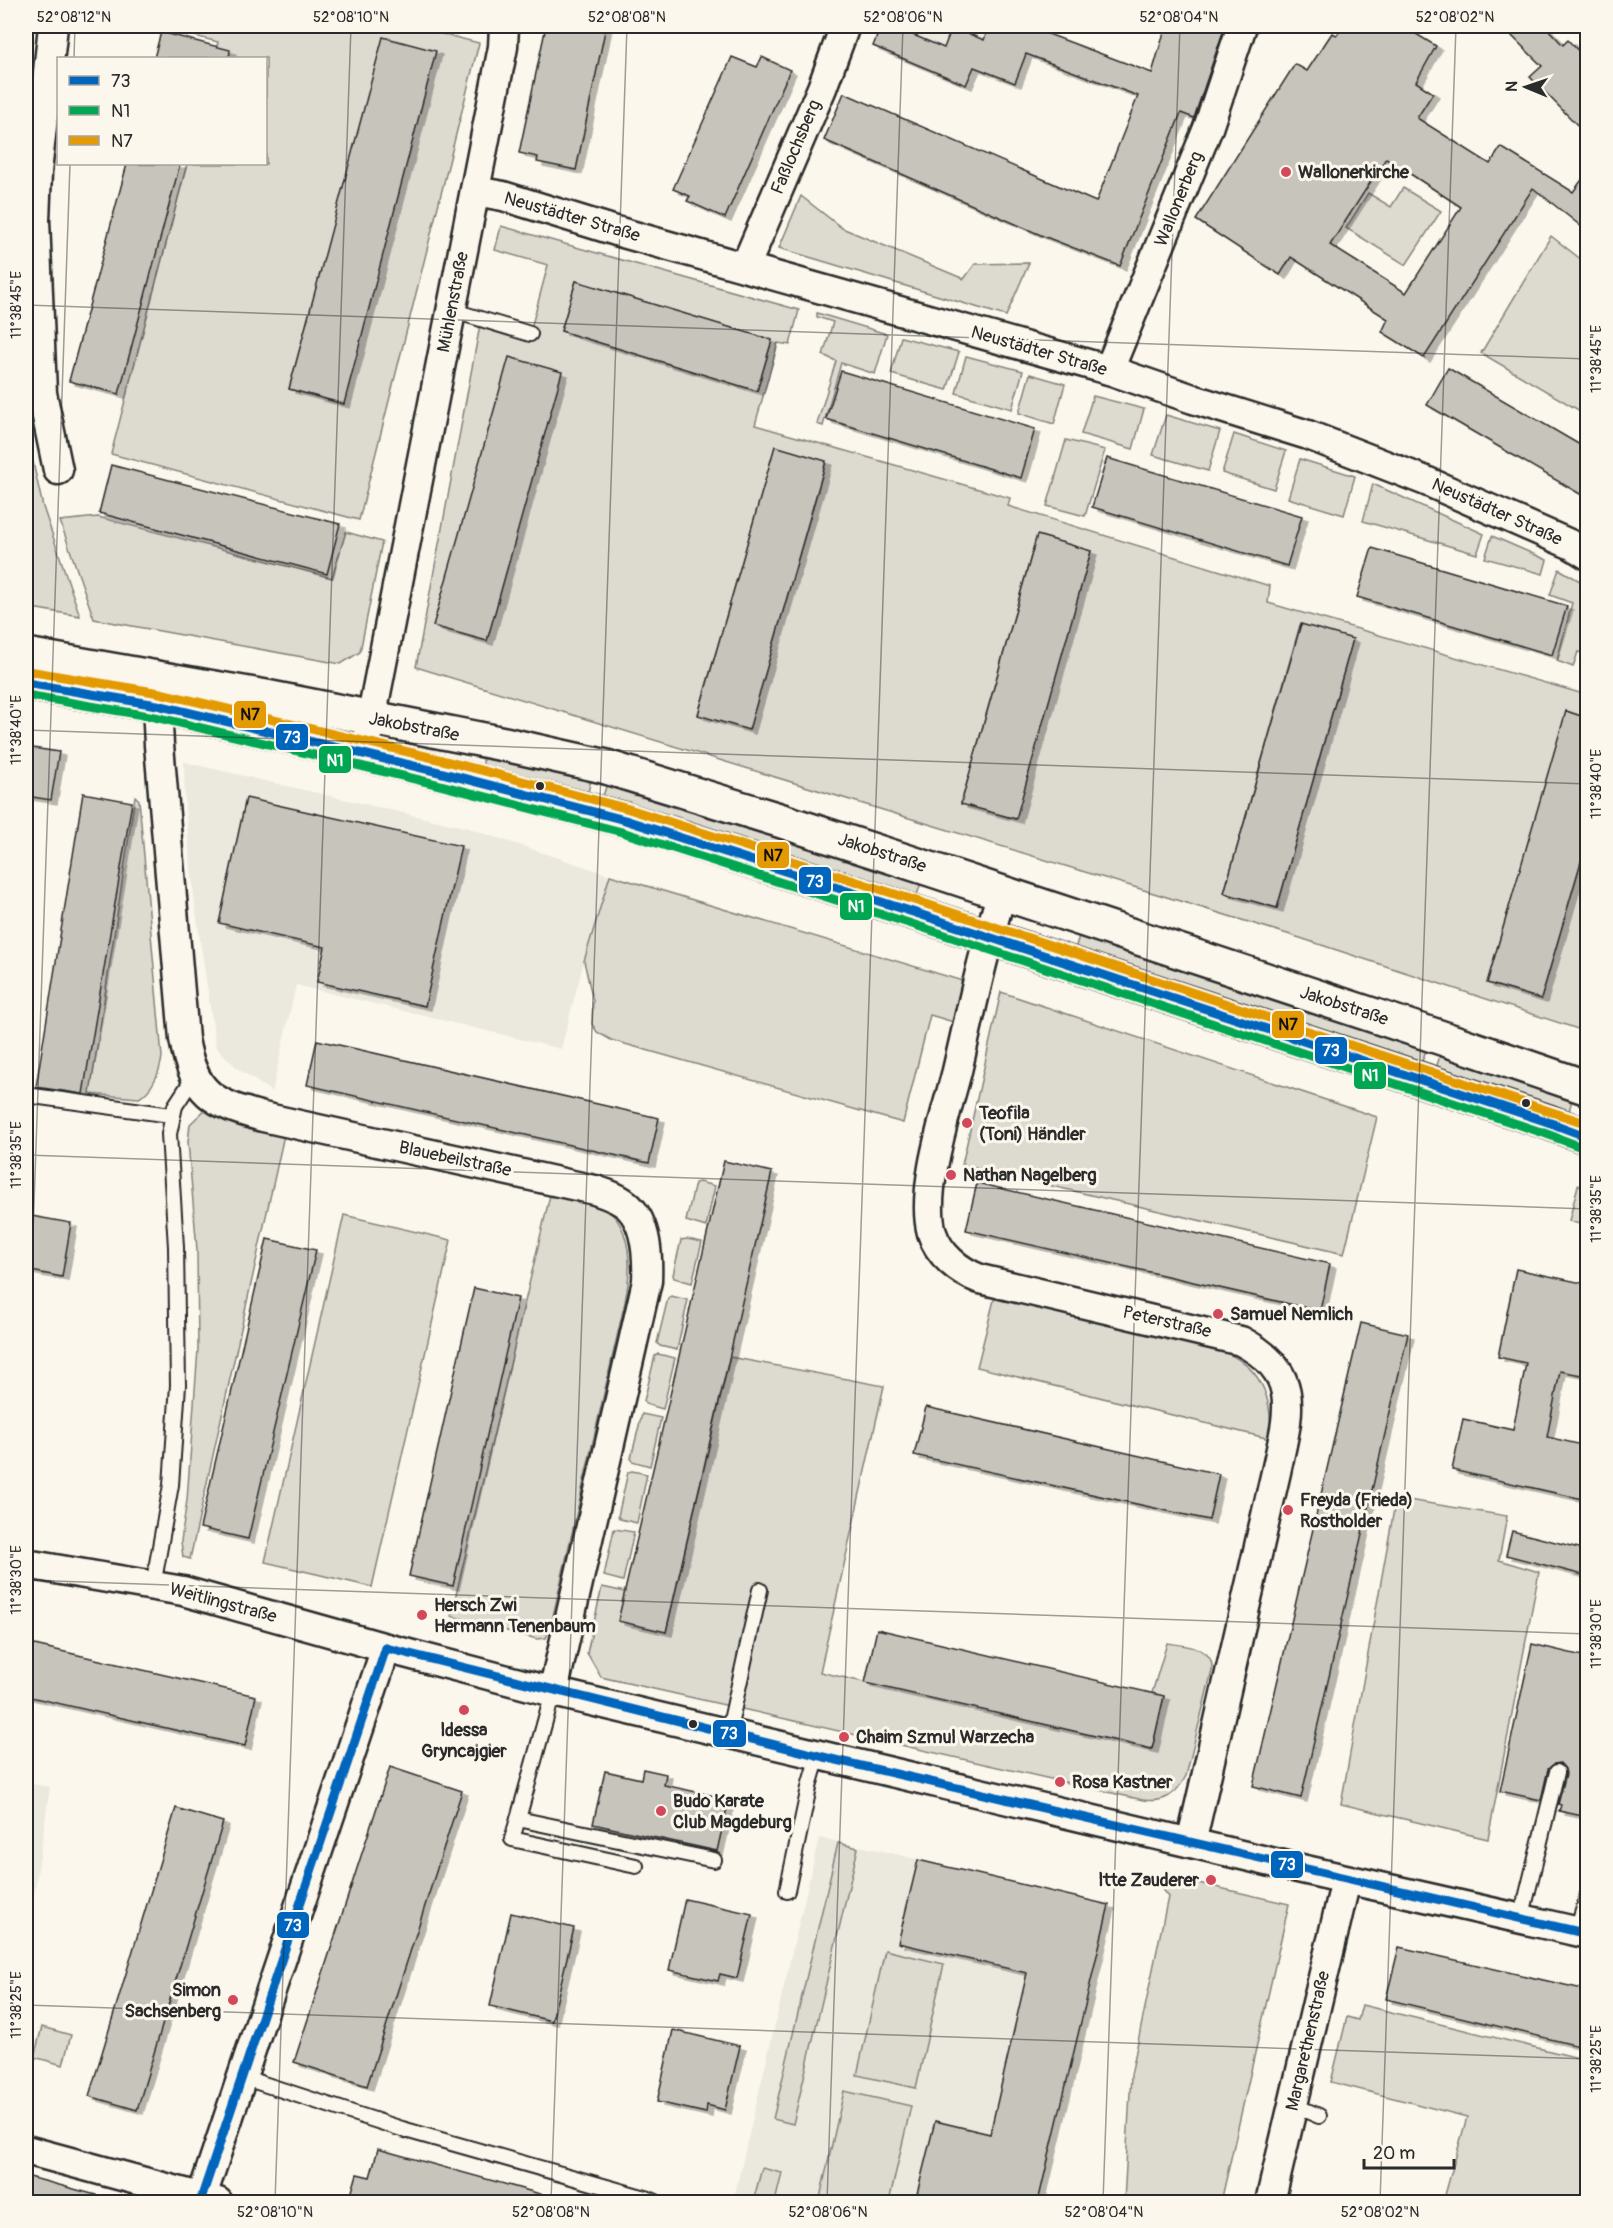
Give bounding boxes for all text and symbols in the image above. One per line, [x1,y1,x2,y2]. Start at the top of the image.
text: 52°08'12"N [37,8,111,27]
text: 52°08'10"N [313,8,389,27]
text: 52°08'08"N [588,8,666,27]
text: 52°08'06"N [863,8,943,27]
text: 52°08'04"N [1139,8,1219,27]
text: 52°08'02"N [1416,8,1494,27]
legend [57,57,267,165]
north arrow [1496,57,1556,117]
text: 73 [111,70,131,93]
text: N [1502,81,1522,92]
street label: Faßlochsberg [766,96,826,198]
text: N1 [111,100,130,123]
text: N7 [111,130,133,153]
street label: Wallonerberg [1150,148,1208,250]
place label: Wallonerkirche [1298,161,1410,184]
marker: Wallonerkirche [1279,165,1293,179]
street label: Neustädter Straße [501,187,643,247]
street label: Mühlenstraße [432,250,474,354]
text: 11°38'45"E [7,271,26,339]
street label: Neustädter Straße [968,321,1110,381]
text: 11°38'45"E [1587,325,1606,393]
street label: Neustädter Straße [1428,473,1566,551]
text: 11°38'40"E [7,695,26,765]
line badge: N7 [233,700,267,729]
text: N7 [240,705,260,725]
street label: Jakobstraße [367,707,461,747]
line badge: 73 [275,723,309,751]
text: 73 [283,728,301,748]
line badge: N1 [318,745,352,774]
text: 11°38'40"E [1587,749,1606,819]
text: N1 [326,751,344,771]
unlabelled marker [534,780,546,792]
street label: Jakobstraße [835,828,929,878]
line badge: N7 [756,841,790,869]
text: N7 [763,846,783,866]
line badge: 73 [798,866,832,895]
text: 73 [806,872,824,892]
line badge: N1 [839,892,873,921]
text: N1 [847,897,865,917]
street label: Jakobstraße [1297,981,1391,1031]
line badge: N7 [1271,1010,1305,1039]
text: N7 [1278,1015,1298,1035]
line badge: 73 [1314,1036,1348,1065]
text: 73 [1322,1041,1340,1061]
line badge: N1 [1353,1061,1387,1090]
text: N1 [1361,1066,1379,1086]
unlabelled marker [1520,1097,1532,1109]
place label: Teofila (Toni) Händler [978,1102,1086,1146]
marker: Teofila (Toni) Händler [960,1116,974,1130]
text: 11°38'35"E [7,1121,26,1189]
street label: Blauebeilstraße [397,1136,513,1182]
place label: Nathan Nagelberg [963,1164,1097,1187]
marker: Nathan Nagelberg [944,1168,958,1182]
text: 11°38'35"E [1587,1175,1606,1243]
street label: Peterstraße [1120,1301,1214,1343]
place label: Samuel Nemlich [1230,1303,1353,1326]
marker: Samuel Nemlich [1211,1307,1225,1321]
place label: Freyda (Frieda) Rostholder [1300,1489,1413,1533]
marker: Freyda (Frieda) Rostholder [1281,1503,1295,1517]
text: 11°38'30"E [7,1545,26,1615]
street label: Weitlingstraße [167,1578,279,1628]
place label: Hersch Zwi Hermann Tenenbaum [434,1594,596,1638]
text: 11°38'30"E [1587,1599,1606,1669]
marker: Hersch Zwi Hermann Tenenbaum [415,1608,429,1622]
marker: ldessa Gryncajgier [457,1703,471,1717]
unlabelled marker [687,1718,699,1730]
place label: ldessa Gryncajgier [421,1719,507,1763]
line badge: 73 [712,1719,747,1748]
text: 73 [720,1724,738,1744]
place label: Chaim Szmul Warzecha [856,1726,1035,1749]
marker: Chaim Szmul Warzecha [837,1730,851,1744]
place label: Rosa Kastner [1072,1771,1173,1794]
marker: Rosa Kastner [1053,1775,1067,1789]
place label: Budo Karate Club Magdeburg [673,1790,792,1834]
marker: Budo Karate Club Magdeburg [654,1804,668,1818]
line badge: 73 [1270,1850,1304,1879]
text: 73 [1278,1855,1296,1875]
place label: ltte Zauderer [1099,1869,1200,1892]
marker: ltte Zauderer [1204,1873,1218,1887]
line badge: 73 [276,1911,310,1939]
text: 73 [284,1916,302,1936]
street label: Margarethenstraße [1281,1969,1335,2113]
text: 11°38'25"E [7,1971,26,2039]
place label: Simon Sachsenberg [125,1979,221,2023]
marker: Simon Sachsenberg [226,1993,240,2007]
text: 11°38'25"E [1587,2025,1606,2093]
scale bar [1364,2132,1454,2170]
text: 20 m [1373,2142,1415,2165]
text: 52°08'10"N [237,2203,313,2222]
text: 52°08'08"N [512,2203,590,2222]
text: 52°08'06"N [788,2203,868,2222]
text: 52°08'04"N [1064,2203,1144,2222]
text: 52°08'02"N [1341,2203,1419,2222]

